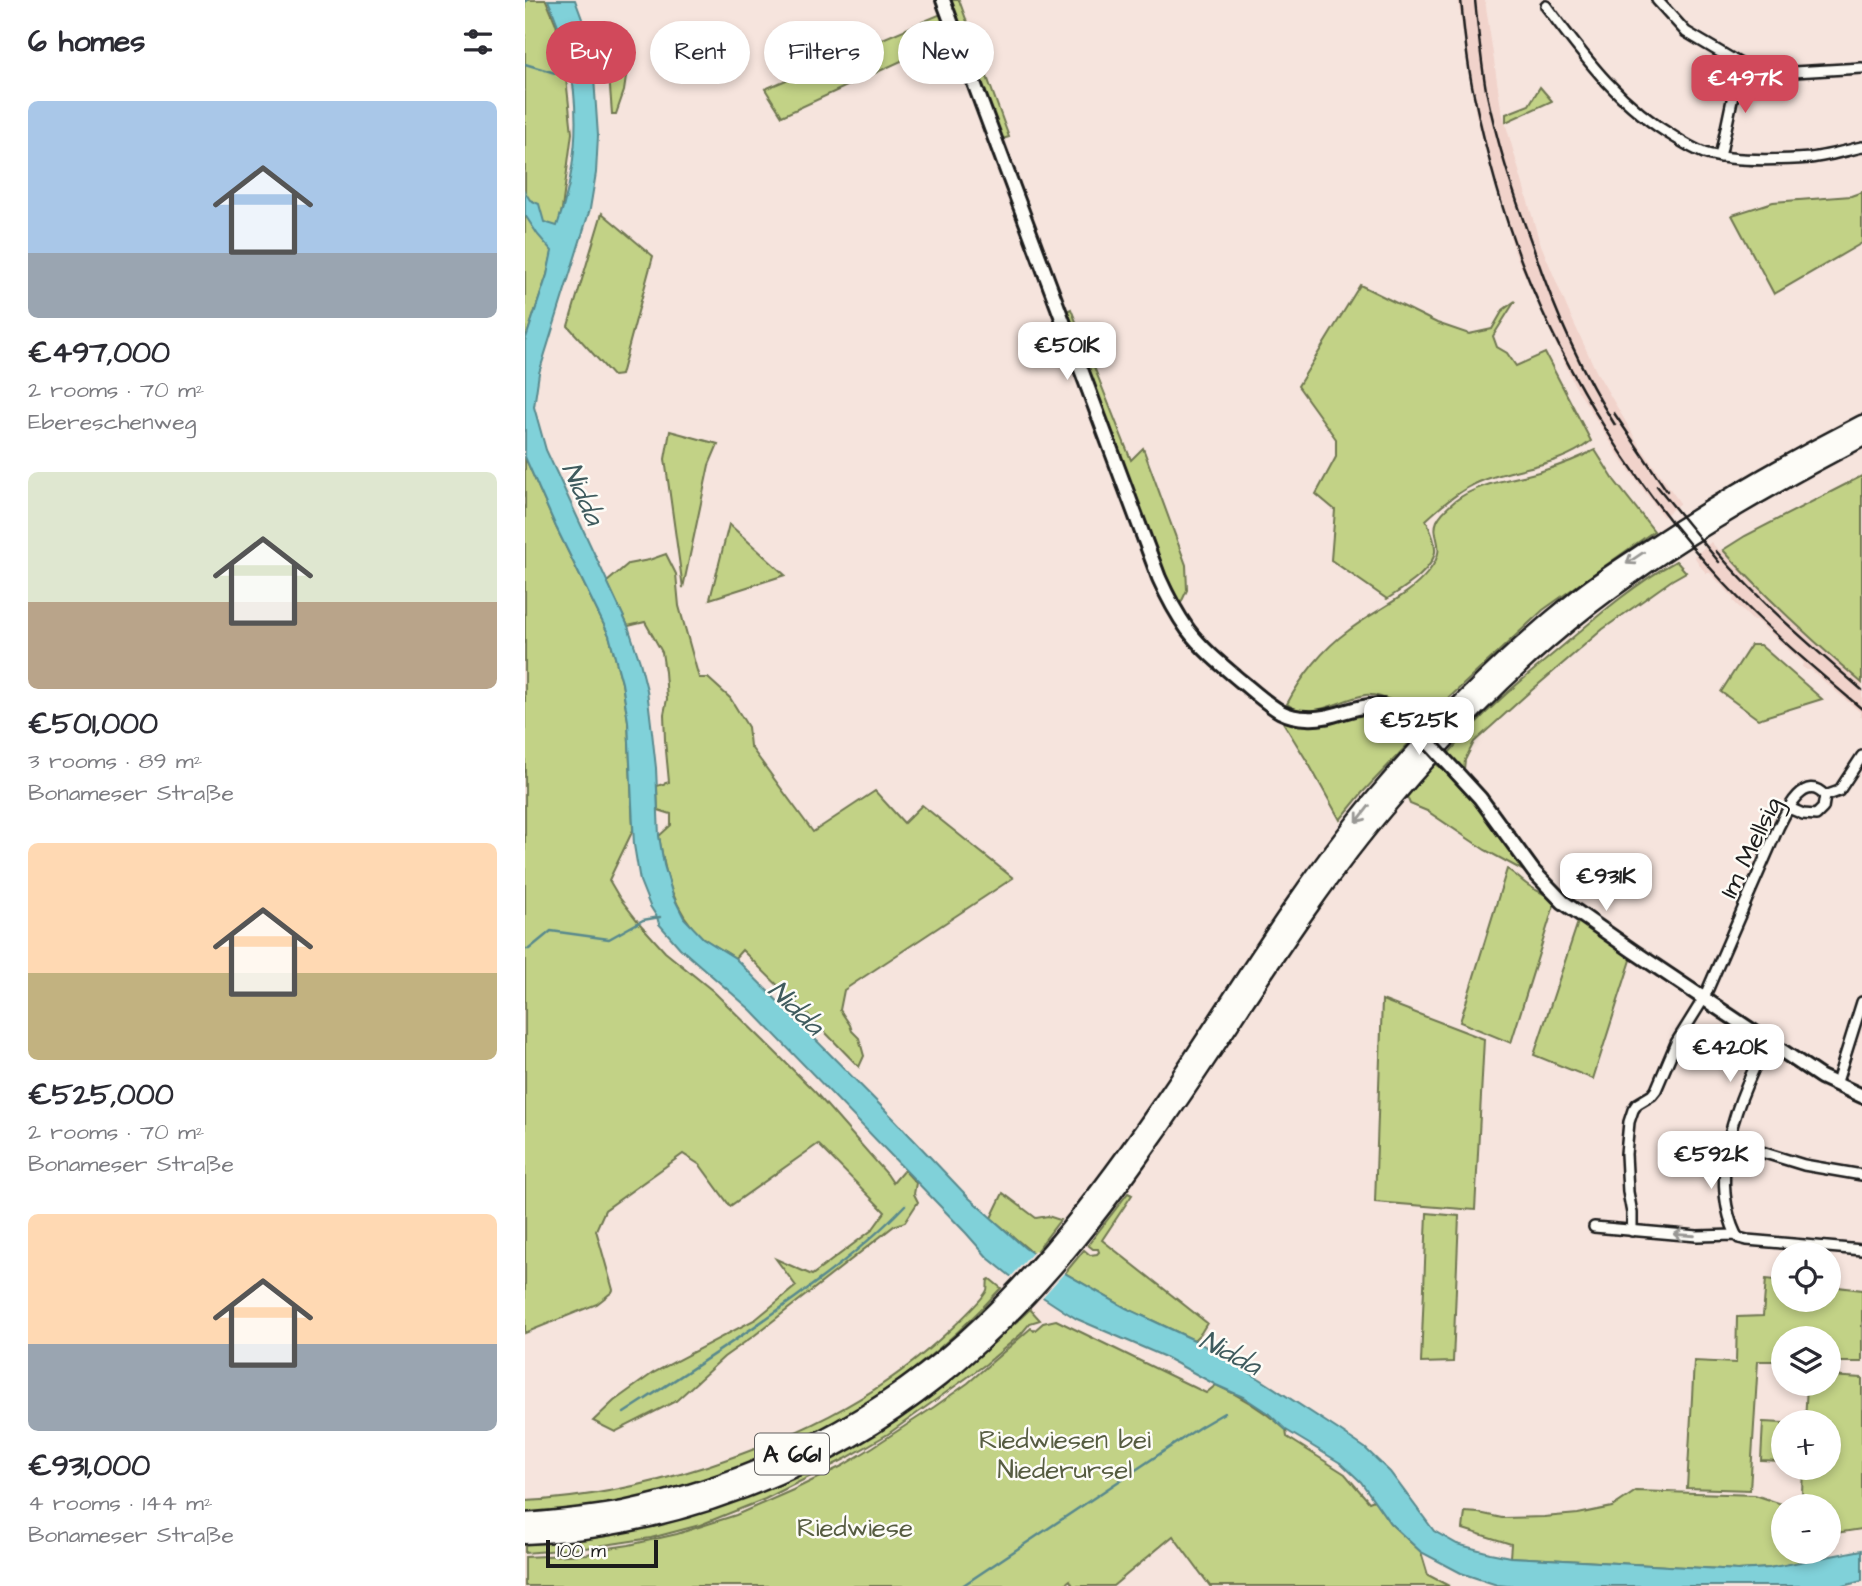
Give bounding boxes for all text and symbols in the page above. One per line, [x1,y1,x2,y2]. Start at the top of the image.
text: 6 homes [28,21,145,63]
chip: Buy [546,21,636,84]
chip: Rent [650,21,750,84]
chip: Filters [764,21,884,84]
chip: New [898,21,994,84]
icon: filters [459,23,497,61]
pin: €497K [1696,55,1794,115]
text: €497K [1707,62,1783,94]
icon: home [200,147,326,273]
pin: €501K [1018,322,1116,382]
text: €501K [1034,329,1100,361]
text: €497,000 [28,332,170,374]
text: 2 rooms · 70 m² [28,374,204,406]
text: Ebereschenweg [28,406,196,438]
water label: Nidda [552,456,614,533]
icon: home [200,518,326,644]
one-way arrow [1625,551,1645,565]
pin: €525K [1370,698,1468,757]
text: €501,000 [28,703,158,745]
text: €525K [1380,704,1458,736]
text: 3 rooms · 89 m² [28,745,202,777]
text: Bonameser Straße [28,777,234,809]
street label: Im Mellsig [1711,791,1793,905]
one-way arrow [1355,804,1370,822]
pin: €931K [1557,853,1655,913]
text: €931K [1576,860,1636,892]
icon: home [200,889,326,1015]
water label: Nidda [759,972,834,1046]
pin: €420K [1681,1024,1779,1084]
text: €420K [1692,1031,1768,1063]
text: €525,000 [28,1074,174,1116]
text: 2 rooms · 70 m² [28,1116,204,1148]
pin: €592K [1662,1132,1760,1191]
text: €592K [1674,1138,1748,1170]
text: Bonameser Straße [28,1148,234,1180]
one-way arrow [1673,1228,1695,1241]
map controls [1771,1242,1841,1564]
button: locate [1771,1242,1841,1312]
icon: home [200,1260,326,1386]
water label: Nidda [1193,1321,1270,1387]
button: layers [1771,1326,1841,1396]
button: + [1771,1410,1841,1480]
park label: Riedwiesen bei Niederursel [979,1422,1151,1488]
road number: A 661 [755,1434,829,1474]
text: €931,000 [28,1445,150,1487]
text: 4 rooms · 144 m² [28,1487,213,1519]
button: − [1771,1494,1841,1564]
park label: Riedwiese [797,1510,913,1546]
text: Bonameser Straße [28,1519,234,1551]
scale bar [546,1537,658,1569]
text: 100 m [557,1538,606,1565]

